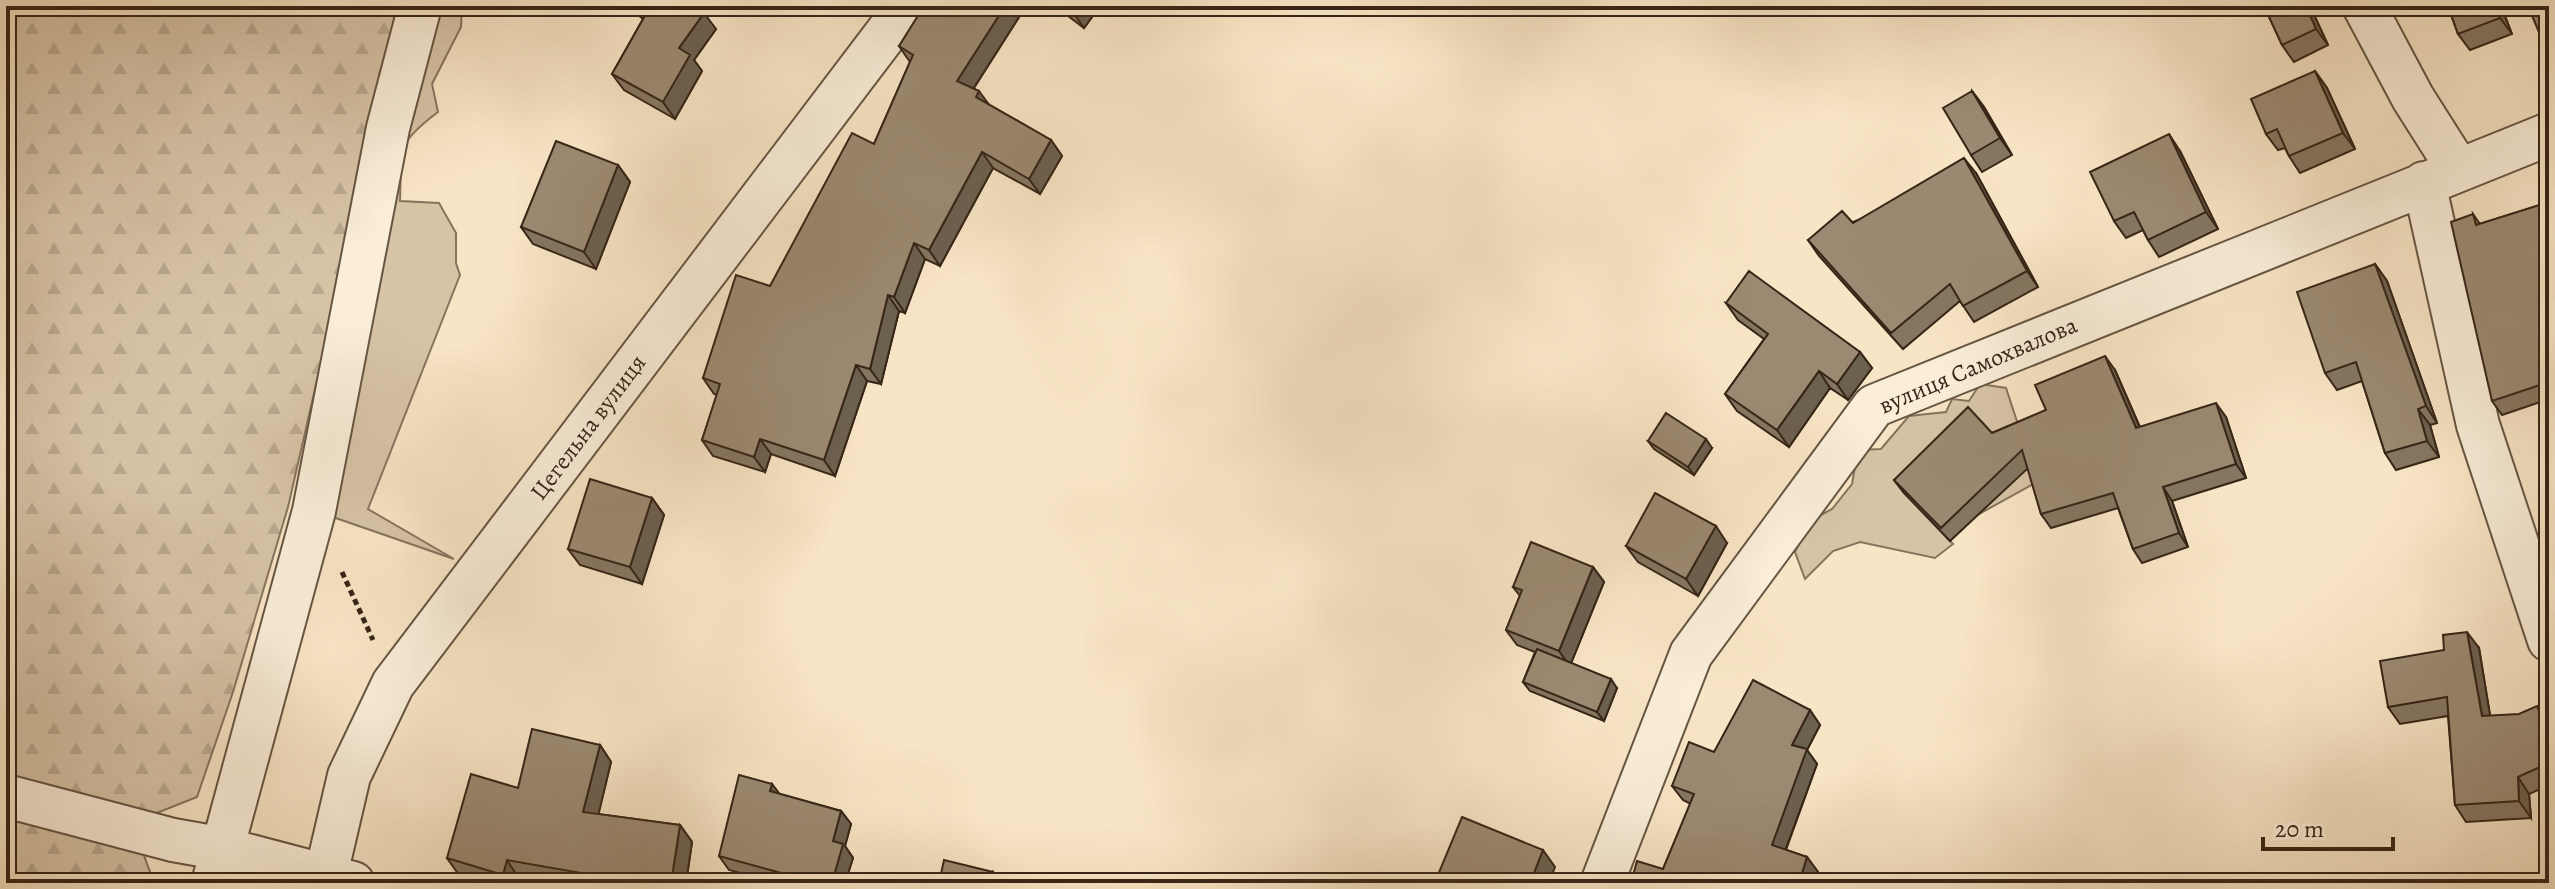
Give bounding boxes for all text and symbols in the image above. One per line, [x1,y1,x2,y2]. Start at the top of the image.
street label: вулиця Самохвалова [1874,309,2082,421]
street label: Цегельна вулиця [523,348,653,506]
scale bar [2263,801,2393,851]
text: 20 m [2275,813,2324,845]

